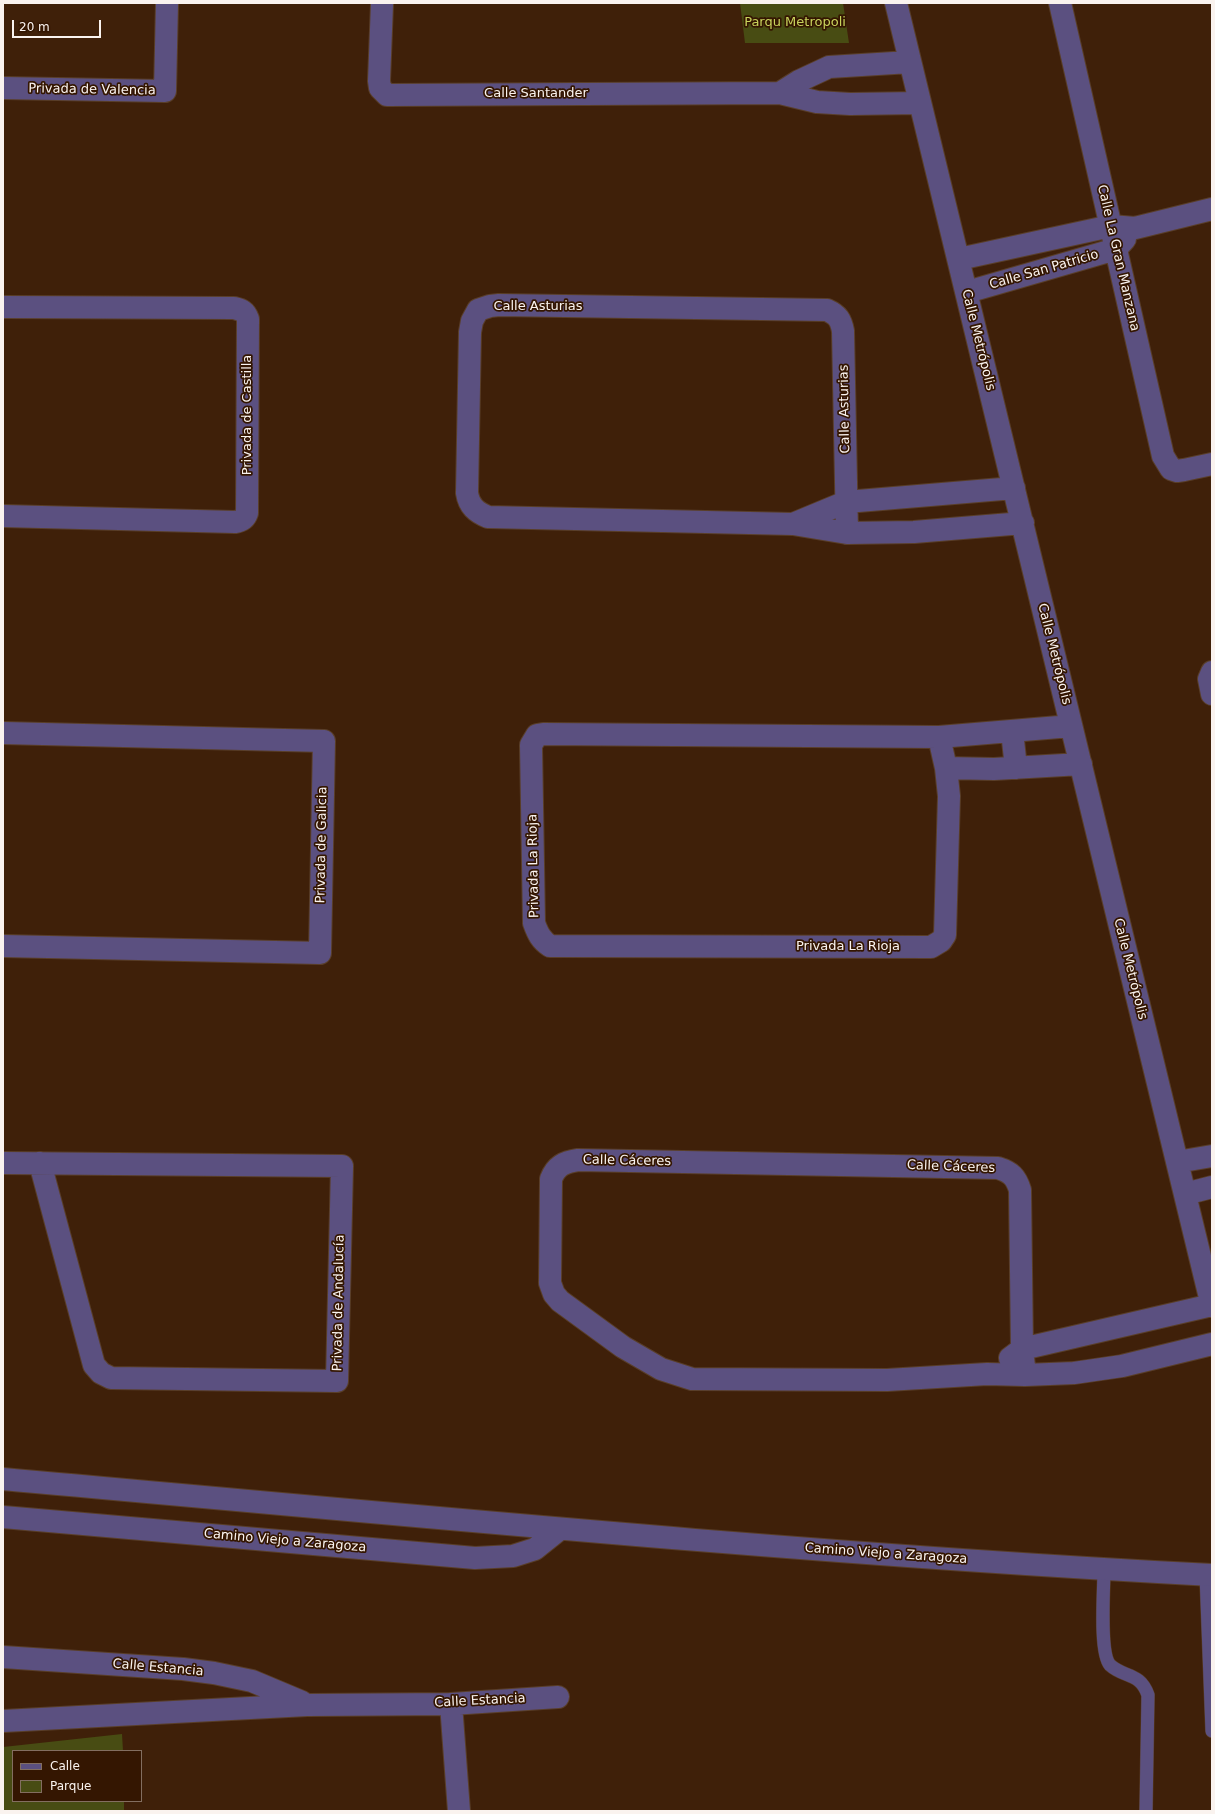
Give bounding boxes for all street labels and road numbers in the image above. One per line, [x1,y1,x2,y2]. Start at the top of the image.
street label: Privada de Valencia [28,81,156,99]
street label: Calle Santander [484,86,588,102]
street label: Calle La Gran Manzana [1094,183,1142,333]
street label: Calle San Patricio [988,247,1100,293]
street label: Calle Metrópolis [958,288,998,392]
street label: Calle Asturias [493,299,583,315]
street label: Privada de Castilla [240,355,256,475]
street label: Calle Asturias [836,364,854,454]
street label: Calle Metrópolis [1034,602,1074,706]
street label: Privada de Galicia [313,786,331,904]
street label: Privada La Rioja [525,814,543,918]
street label: Calle Metrópolis [1110,917,1150,1021]
street label: Privada La Rioja [796,939,900,955]
street label: Calle Cáceres [583,1152,671,1170]
street label: Calle Cáceres [907,1158,995,1176]
street label: Privada de Andalucía [330,1234,348,1372]
street label: Camino Viejo a Zaragoza [203,1526,367,1556]
street label: Camino Viejo a Zaragoza [804,1541,968,1567]
street label: Calle Estancia [112,1656,204,1680]
street label: Calle Estancia [434,1691,526,1711]

